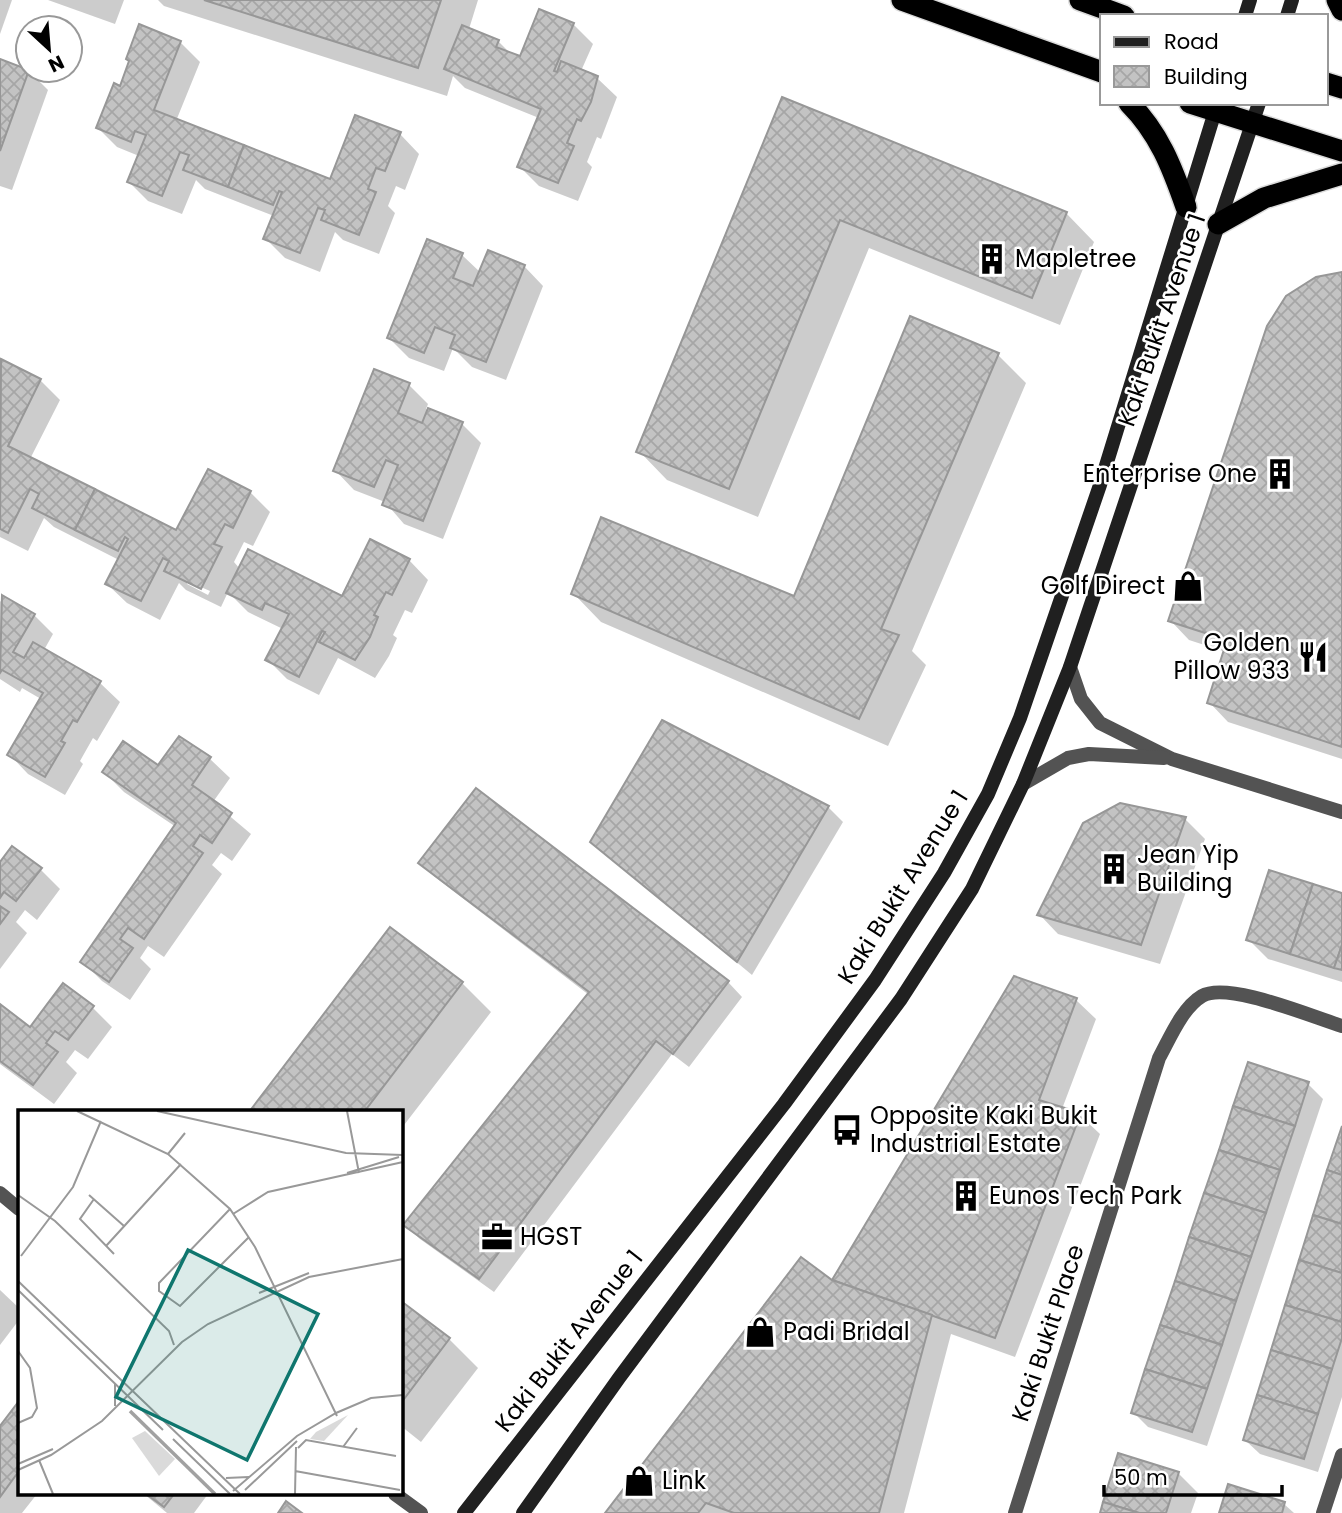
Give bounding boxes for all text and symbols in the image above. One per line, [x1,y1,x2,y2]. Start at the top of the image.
north arrow [14,14,84,84]
legend [1100,14,1328,105]
text: Road [1164,27,1219,56]
text: N [44,49,69,79]
text: Building [1164,62,1248,91]
street label: Kaki Bukit Avenue 1 [1110,209,1213,431]
building icon: Mapletree [975,242,1009,276]
place label: Mapletree [1015,242,1136,275]
place label: Enterprise One [1083,457,1257,490]
building icon: Enterprise One [1263,457,1297,491]
place label: Golf Direct [1041,569,1165,602]
shop icon: Golf Direct [1171,569,1205,603]
place label: Golden Pillow 933 [1174,626,1290,687]
restaurant icon: Golden Pillow 933 [1296,640,1330,674]
street label: Kaki Bukit Avenue 1 [830,783,976,990]
place label: Jean Yip Building [1137,838,1239,899]
building icon: Jean Yip Building [1097,852,1131,886]
place label: Opposite Kaki Bukit Industrial Estate [870,1099,1097,1160]
inset map [18,1110,402,1496]
bus stop icon: Opposite Kaki Bukit Industrial Estate [830,1113,864,1147]
building icon: Eunos Tech Park [949,1179,983,1213]
place label: Eunos Tech Park [989,1179,1183,1212]
office icon: HGST [480,1220,514,1254]
place label: HGST [520,1220,582,1253]
street label: Kaki Bukit Place [1003,1240,1092,1426]
street label: Kaki Bukit Avenue 1 [487,1243,650,1439]
shop icon: Padi Bridal [743,1315,777,1349]
place label: Padi Bridal [783,1315,910,1348]
scale bar [1104,1454,1282,1498]
text: 50 m [1114,1463,1168,1492]
shop icon: Link [622,1464,656,1498]
place label: Link [662,1464,707,1497]

